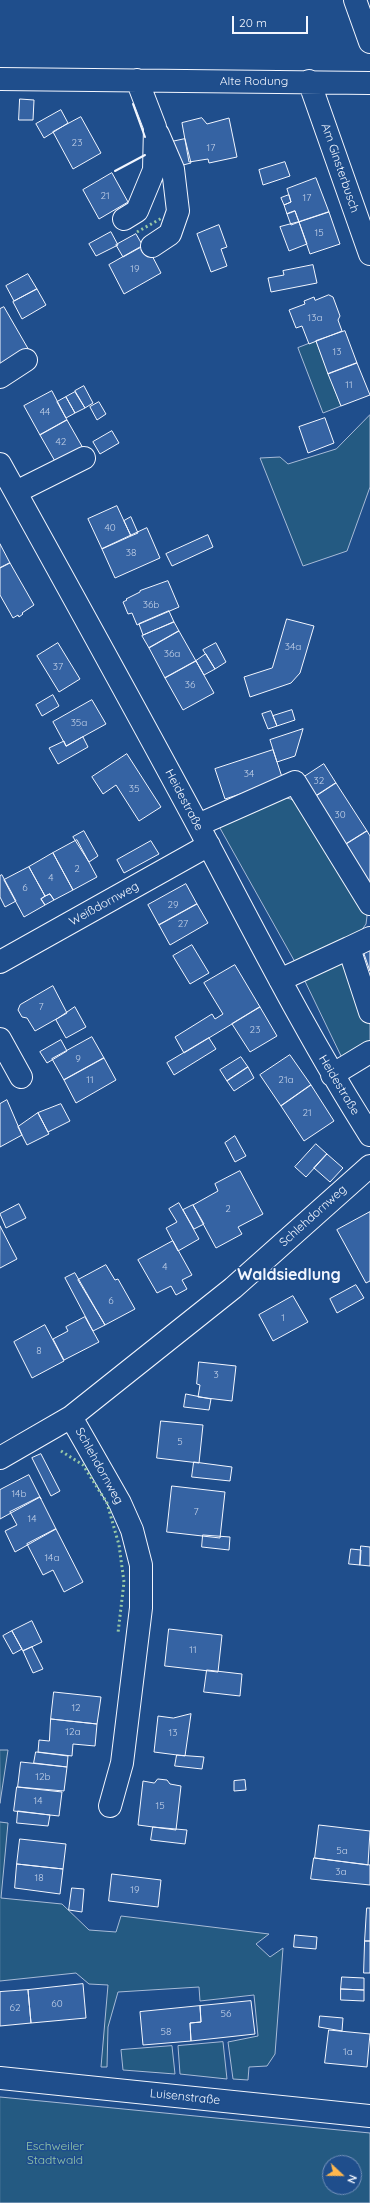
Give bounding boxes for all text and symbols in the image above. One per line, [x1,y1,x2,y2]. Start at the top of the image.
scale bar [234,8,310,34]
text: 20 m [239,15,267,30]
street label: Alte Rodung [220,74,288,88]
street label: Am Ginsterbusch [318,121,362,215]
house number: 23 [72,137,82,149]
house number: 17 [207,142,215,154]
house number: 21 [100,190,110,202]
house number: 17 [303,192,311,204]
house number: 15 [314,227,324,239]
house number: 19 [130,263,140,275]
house number: 13a [308,312,322,324]
house number: 13 [333,346,341,358]
house number: 11 [345,379,353,391]
house number: 44 [40,406,50,418]
house number: 42 [56,436,66,448]
house number: 40 [104,522,116,534]
house number: 38 [126,547,136,559]
house number: 36b [143,599,159,611]
house number: 34a [285,641,301,653]
house number: 36a [164,648,180,660]
house number: 37 [53,661,63,673]
house number: 36 [185,679,195,691]
house number: 35a [71,717,87,729]
street label: Heidestraße [162,767,206,833]
house number: 34 [244,768,254,780]
house number: 32 [314,775,324,787]
house number: 35 [129,783,139,795]
house number: 30 [334,809,346,821]
house number: 2 [74,863,80,875]
house number: 4 [48,872,54,884]
street label: Weißdornweg [67,879,141,929]
house number: 6 [22,882,28,894]
house number: 29 [167,899,179,911]
house number: 27 [178,918,188,930]
house number: 7 [38,1001,44,1013]
house number: 23 [250,1024,260,1036]
street label: Heidestraße [315,1052,363,1118]
house number: 9 [75,1053,81,1065]
house number: 11 [86,1074,94,1086]
house number: 21a [278,1074,294,1086]
house number: 21 [302,1107,312,1119]
street label: Schlehdornweg [276,1182,350,1250]
house number: 2 [225,1203,231,1215]
house number: 4 [162,1261,168,1273]
district label: Waldsiedlung [237,1265,341,1285]
house number: 6 [108,1295,114,1307]
house number: 1 [281,1312,285,1324]
house number: 8 [36,1345,42,1357]
house number: 3 [213,1369,219,1381]
street label: Schlehdornweg [72,1425,126,1507]
house number: 5 [177,1436,183,1448]
house number: 14b [12,1488,26,1500]
house number: 7 [193,1506,199,1518]
house number: 14 [28,1513,36,1525]
house number: 14a [45,1552,59,1564]
house number: 11 [189,1644,197,1656]
house number: 12 [71,1702,81,1714]
house number: 12a [65,1726,81,1738]
house number: 13 [169,1727,177,1739]
house number: 12b [35,1771,51,1783]
house number: 14 [34,1795,42,1807]
house number: 15 [155,1800,165,1812]
house number: 5a [336,1845,348,1857]
house number: 3a [335,1866,347,1878]
house number: 18 [34,1872,44,1884]
house number: 19 [130,1884,140,1896]
house number: 60 [51,1998,63,2010]
house number: 62 [10,2002,20,2014]
house number: 56 [221,2008,231,2020]
house number: 58 [161,2026,171,2038]
house number: 1a [343,2046,353,2058]
street label: Luisenstraße [149,2086,221,2108]
park label: Eschweiler Stadtwald [26,2139,84,2167]
north arrow [322,2155,362,2195]
text: N [344,2173,360,2185]

